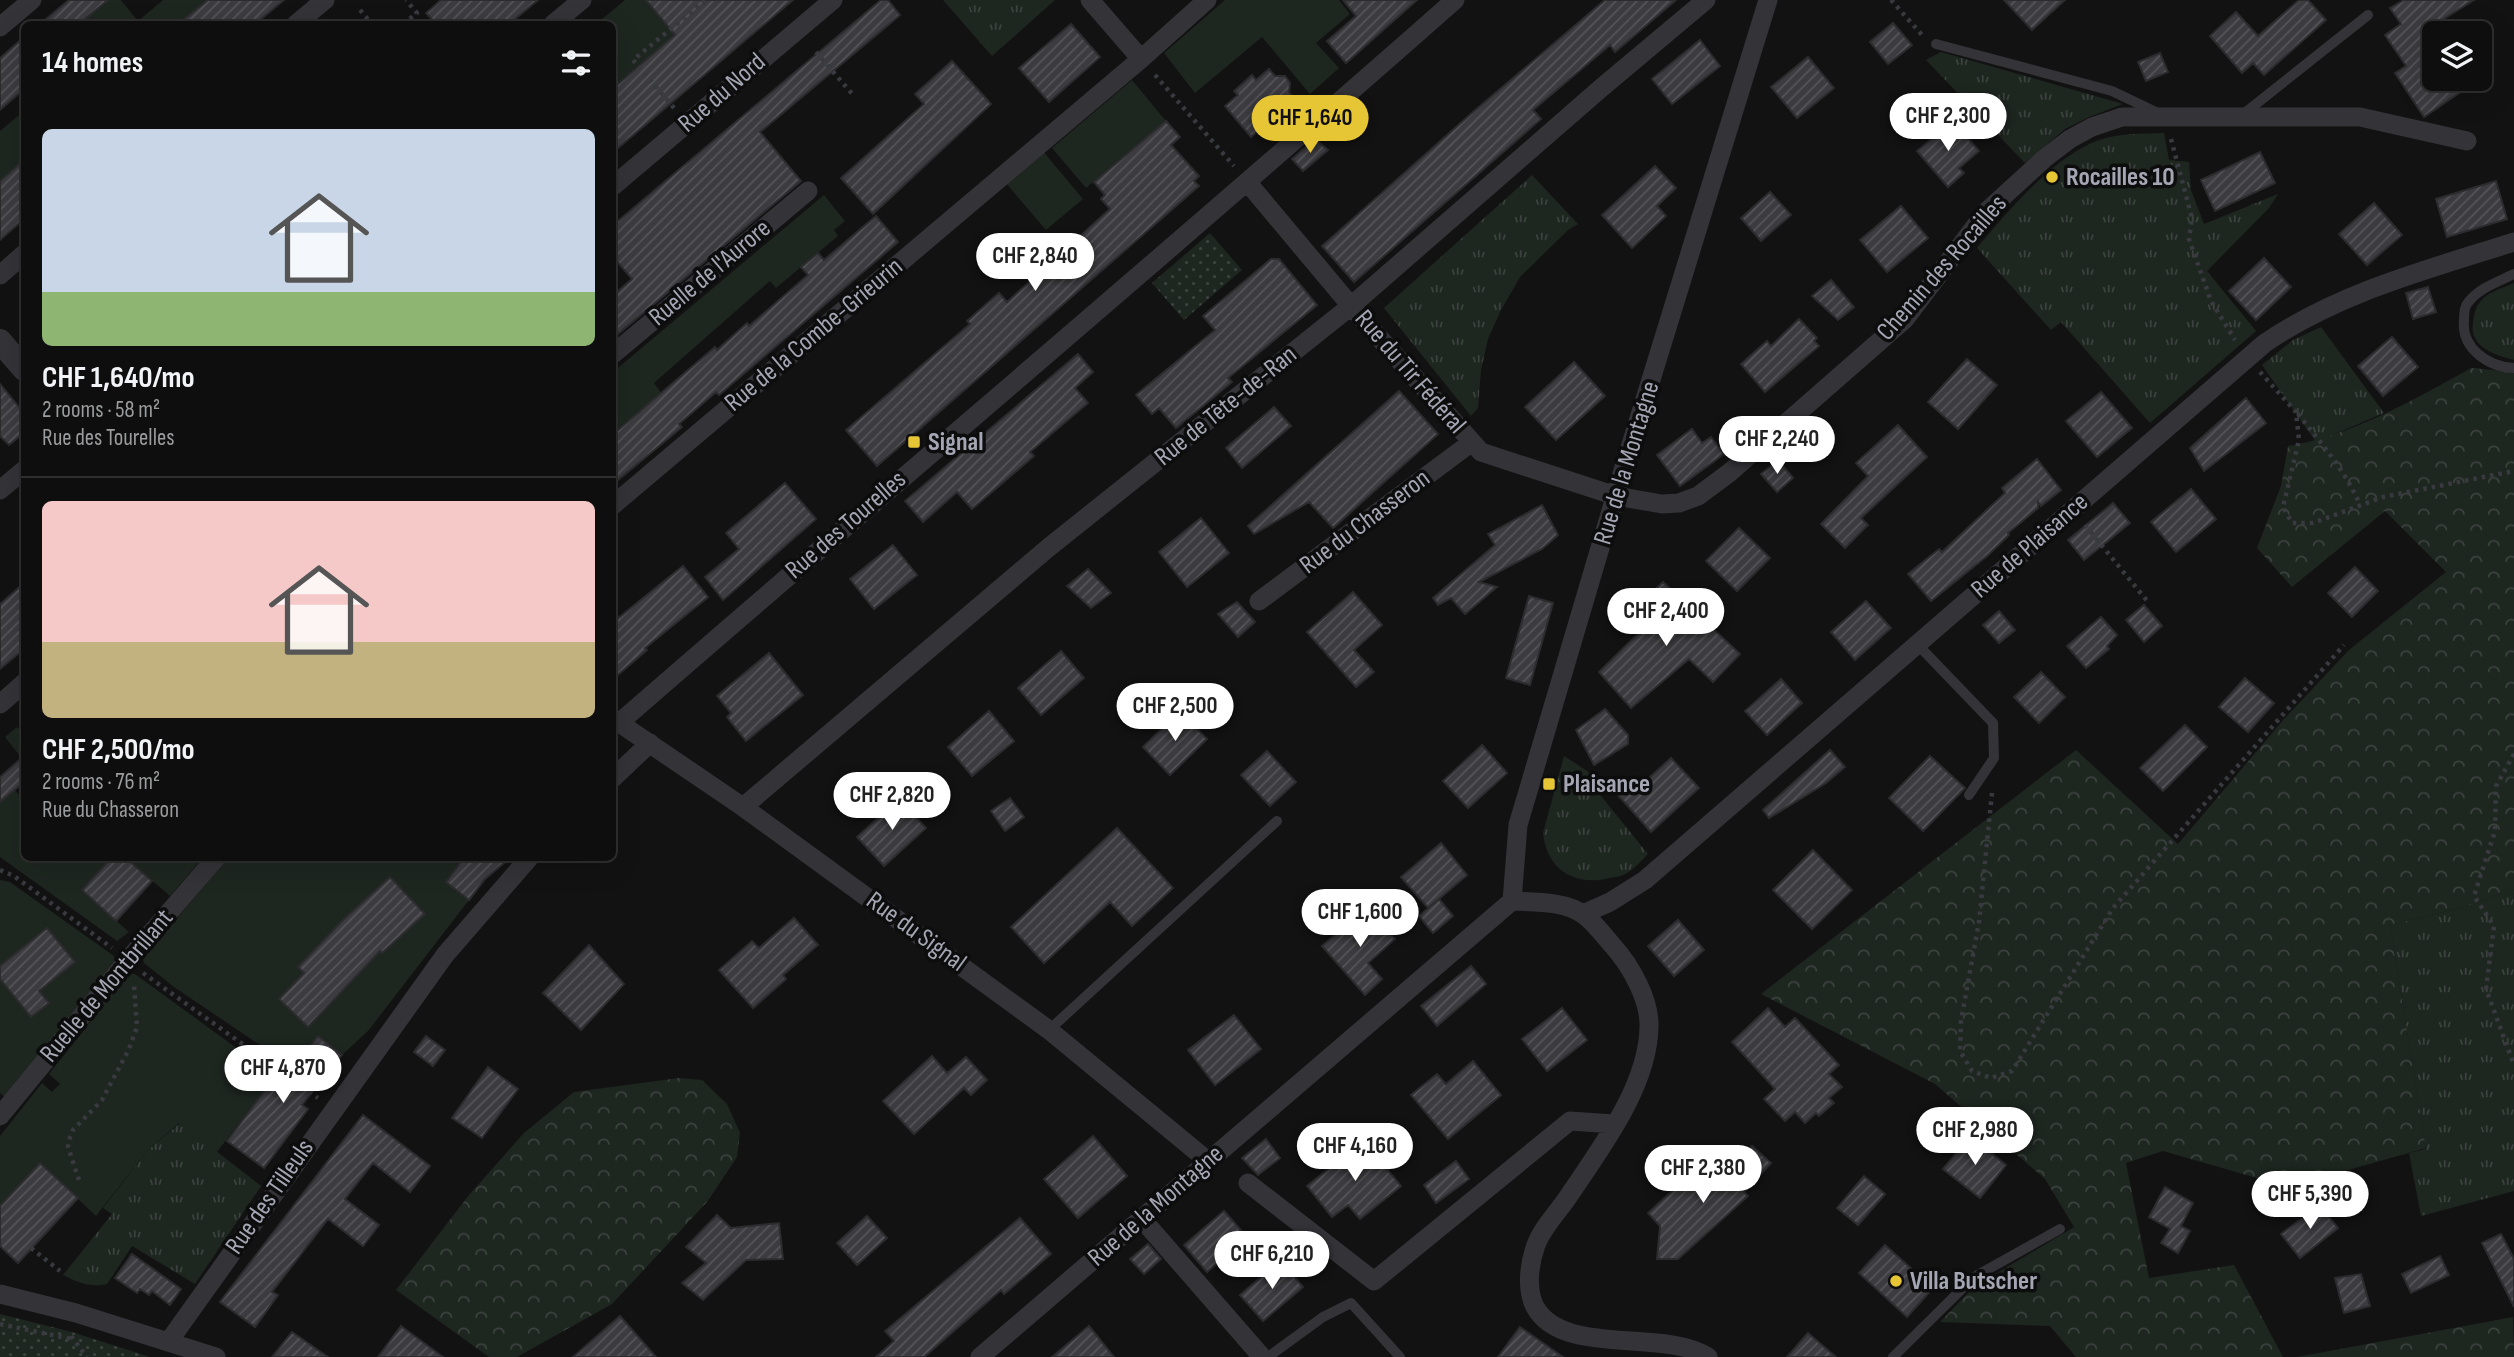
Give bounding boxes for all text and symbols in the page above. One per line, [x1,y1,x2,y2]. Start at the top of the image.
map controls [2422,21,2492,91]
button: layers [2422,21,2492,91]
icon: filters [557,44,595,82]
text: 14 homes [42,45,143,81]
street label: Rue du Nord [672,47,772,139]
pin: CHF 2,300 [1868,94,2028,153]
pin: CHF 1,640 [1230,96,1390,155]
text: CHF 2,300 [1906,102,1990,130]
text: CHF 1,640 [1268,104,1352,132]
place label: Rocailles 10 [2066,162,2175,193]
marker: Rocailles 10 [2044,169,2060,185]
icon: home [256,175,382,301]
street label: Chemin des Rocailles [1870,189,2014,347]
street label: Ruelle de l'Aurore [643,213,777,333]
pin: CHF 2,840 [955,233,1115,293]
text: CHF 2,840 [992,242,1078,270]
street label: Rue de la Combe-Grieurin [719,252,909,418]
street label: Rue du Tir Fédéral [1348,304,1472,440]
street label: Rue de Tête-de-Ran [1149,339,1303,473]
text: CHF 1,640/mo [42,360,195,396]
street label: Rue de la Montagne [1587,378,1667,548]
text: 2 rooms · 58 m² [42,396,160,424]
pin: CHF 2,240 [1697,416,1857,476]
text: Rue des Tourelles [42,424,174,452]
text: CHF 2,240 [1735,425,1819,453]
place label: Signal [928,427,983,458]
marker: Signal [906,434,922,450]
street label: Rue du Chasseron [1294,463,1436,581]
street label: Rue des Tourelles [779,464,913,586]
street label: Rue de Plaisance [1965,487,2095,605]
icon: home [256,547,382,673]
pin: CHF 2,400 [1586,588,1746,648]
text: CHF 2,400 [1623,597,1709,625]
pin: CHF 2,500 [1095,684,1255,743]
text: CHF 2,500 [1133,692,1217,720]
text: CHF 2,500/mo [42,732,195,768]
text: 2 rooms · 76 m² [42,768,160,796]
place label: Plaisance [1563,769,1650,800]
pin: CHF 2,820 [812,772,972,832]
marker: Plaisance [1541,776,1557,792]
text: CHF 2,820 [850,781,934,809]
text: Rue du Chasseron [42,796,179,824]
street label: Rue du Signal [860,885,972,979]
pin: CHF 1,600 [1280,890,1440,949]
text: CHF 1,600 [1318,898,1402,926]
street label: Ruelle de Montbrillant [34,903,180,1069]
pin: CHF 4,870 [203,1046,363,1105]
text: CHF 4,870 [240,1054,326,1082]
pin: CHF 2,980 [1895,1108,2055,1167]
text: CHF 2,980 [1932,1116,2018,1144]
pin: CHF 4,160 [1275,1124,1435,1183]
text: CHF 4,160 [1313,1132,1397,1160]
street label: Rue des Tilleuls [219,1134,321,1260]
street label: Rue de la Montagne [1082,1139,1230,1273]
pin: CHF 2,380 [1623,1146,1783,1205]
text: CHF 2,380 [1661,1154,1745,1182]
pin: CHF 5,390 [2230,1172,2390,1231]
text: CHF 5,390 [2268,1180,2352,1208]
pin: CHF 6,210 [1192,1232,1352,1291]
text: CHF 6,210 [1230,1240,1314,1268]
place label: Villa Butscher [1910,1266,2037,1297]
marker: Villa Butscher [1888,1273,1904,1289]

